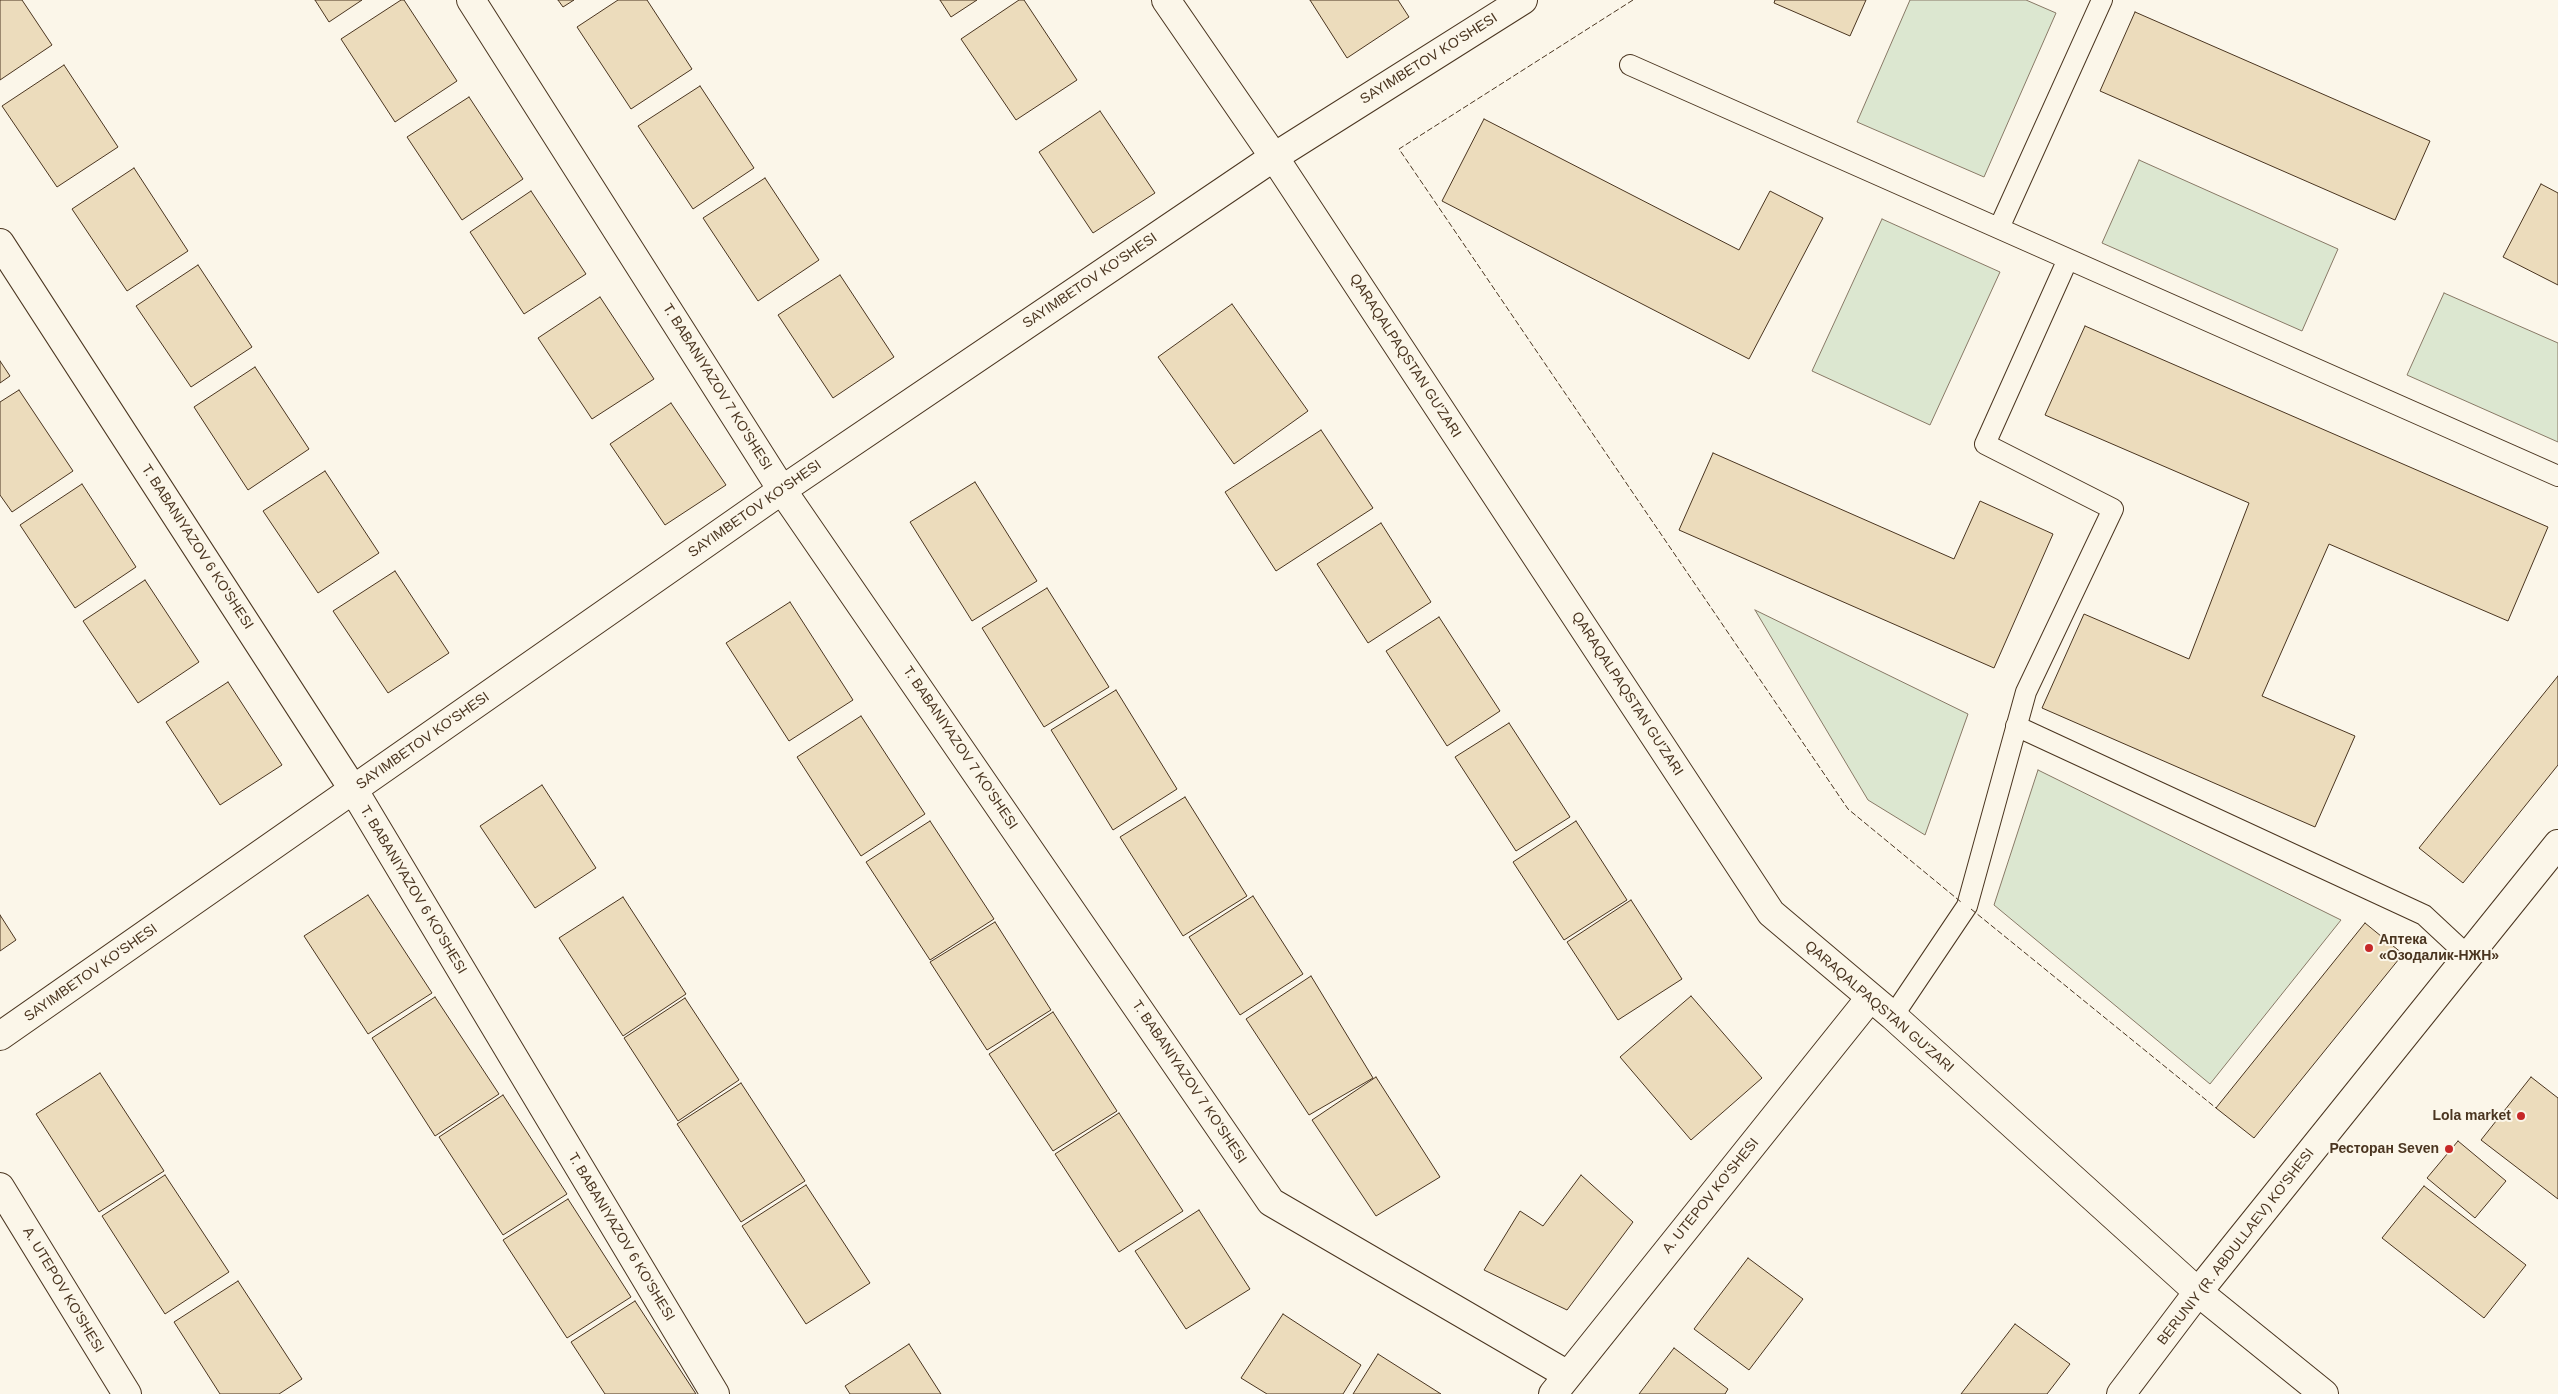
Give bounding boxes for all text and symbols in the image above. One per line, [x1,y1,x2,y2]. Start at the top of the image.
street label: SAYIMBETOV KO'SHESI [1357,10,1501,108]
street label: SAYIMBETOV KO'SHESI [1020,230,1160,332]
street label: QARAQALPAQSTAN GU'ZARI [1346,271,1464,441]
street label: T. BABANIYAZOV 7 KO'SHESI [659,301,775,473]
street label: SAYIMBETOV KO'SHESI [685,457,825,561]
street label: T. BABANIYAZOV 6 KO'SHESI [137,461,257,633]
street label: QARAQALPAQSTAN GU'ZARI [1568,609,1686,779]
street label: T. BABANIYAZOV 7 KO'SHESI [899,663,1021,833]
street label: SAYIMBETOV KO'SHESI [353,689,493,793]
street label: T. BABANIYAZOV 6 KO'SHESI [356,803,470,977]
street label: SAYIMBETOV KO'SHESI [21,921,161,1025]
place label: Аптека «Озодалик-НЖН» [2379,932,2499,964]
street label: QARAQALPAQSTAN GU'ZARI [1801,938,1957,1076]
marker: Аптека «Озодалик-НЖН» [2363,942,2375,954]
street label: T. BABANIYAZOV 7 KO'SHESI [1128,997,1250,1167]
place label: Lola market [2432,1108,2511,1124]
marker: Lola market [2515,1110,2527,1122]
street label: A. UTEPOV KO'SHESI [1659,1135,1763,1257]
place label: Ресторан Seven [2329,1141,2439,1157]
marker: Ресторан Seven [2443,1143,2455,1155]
street label: BERUNIY (R. ABDULLAEV) KO'SHESI [2154,1145,2318,1349]
street label: T. BABANIYAZOV 6 KO'SHESI [564,1150,678,1324]
street label: A. UTEPOV KO'SHESI [19,1224,107,1356]

